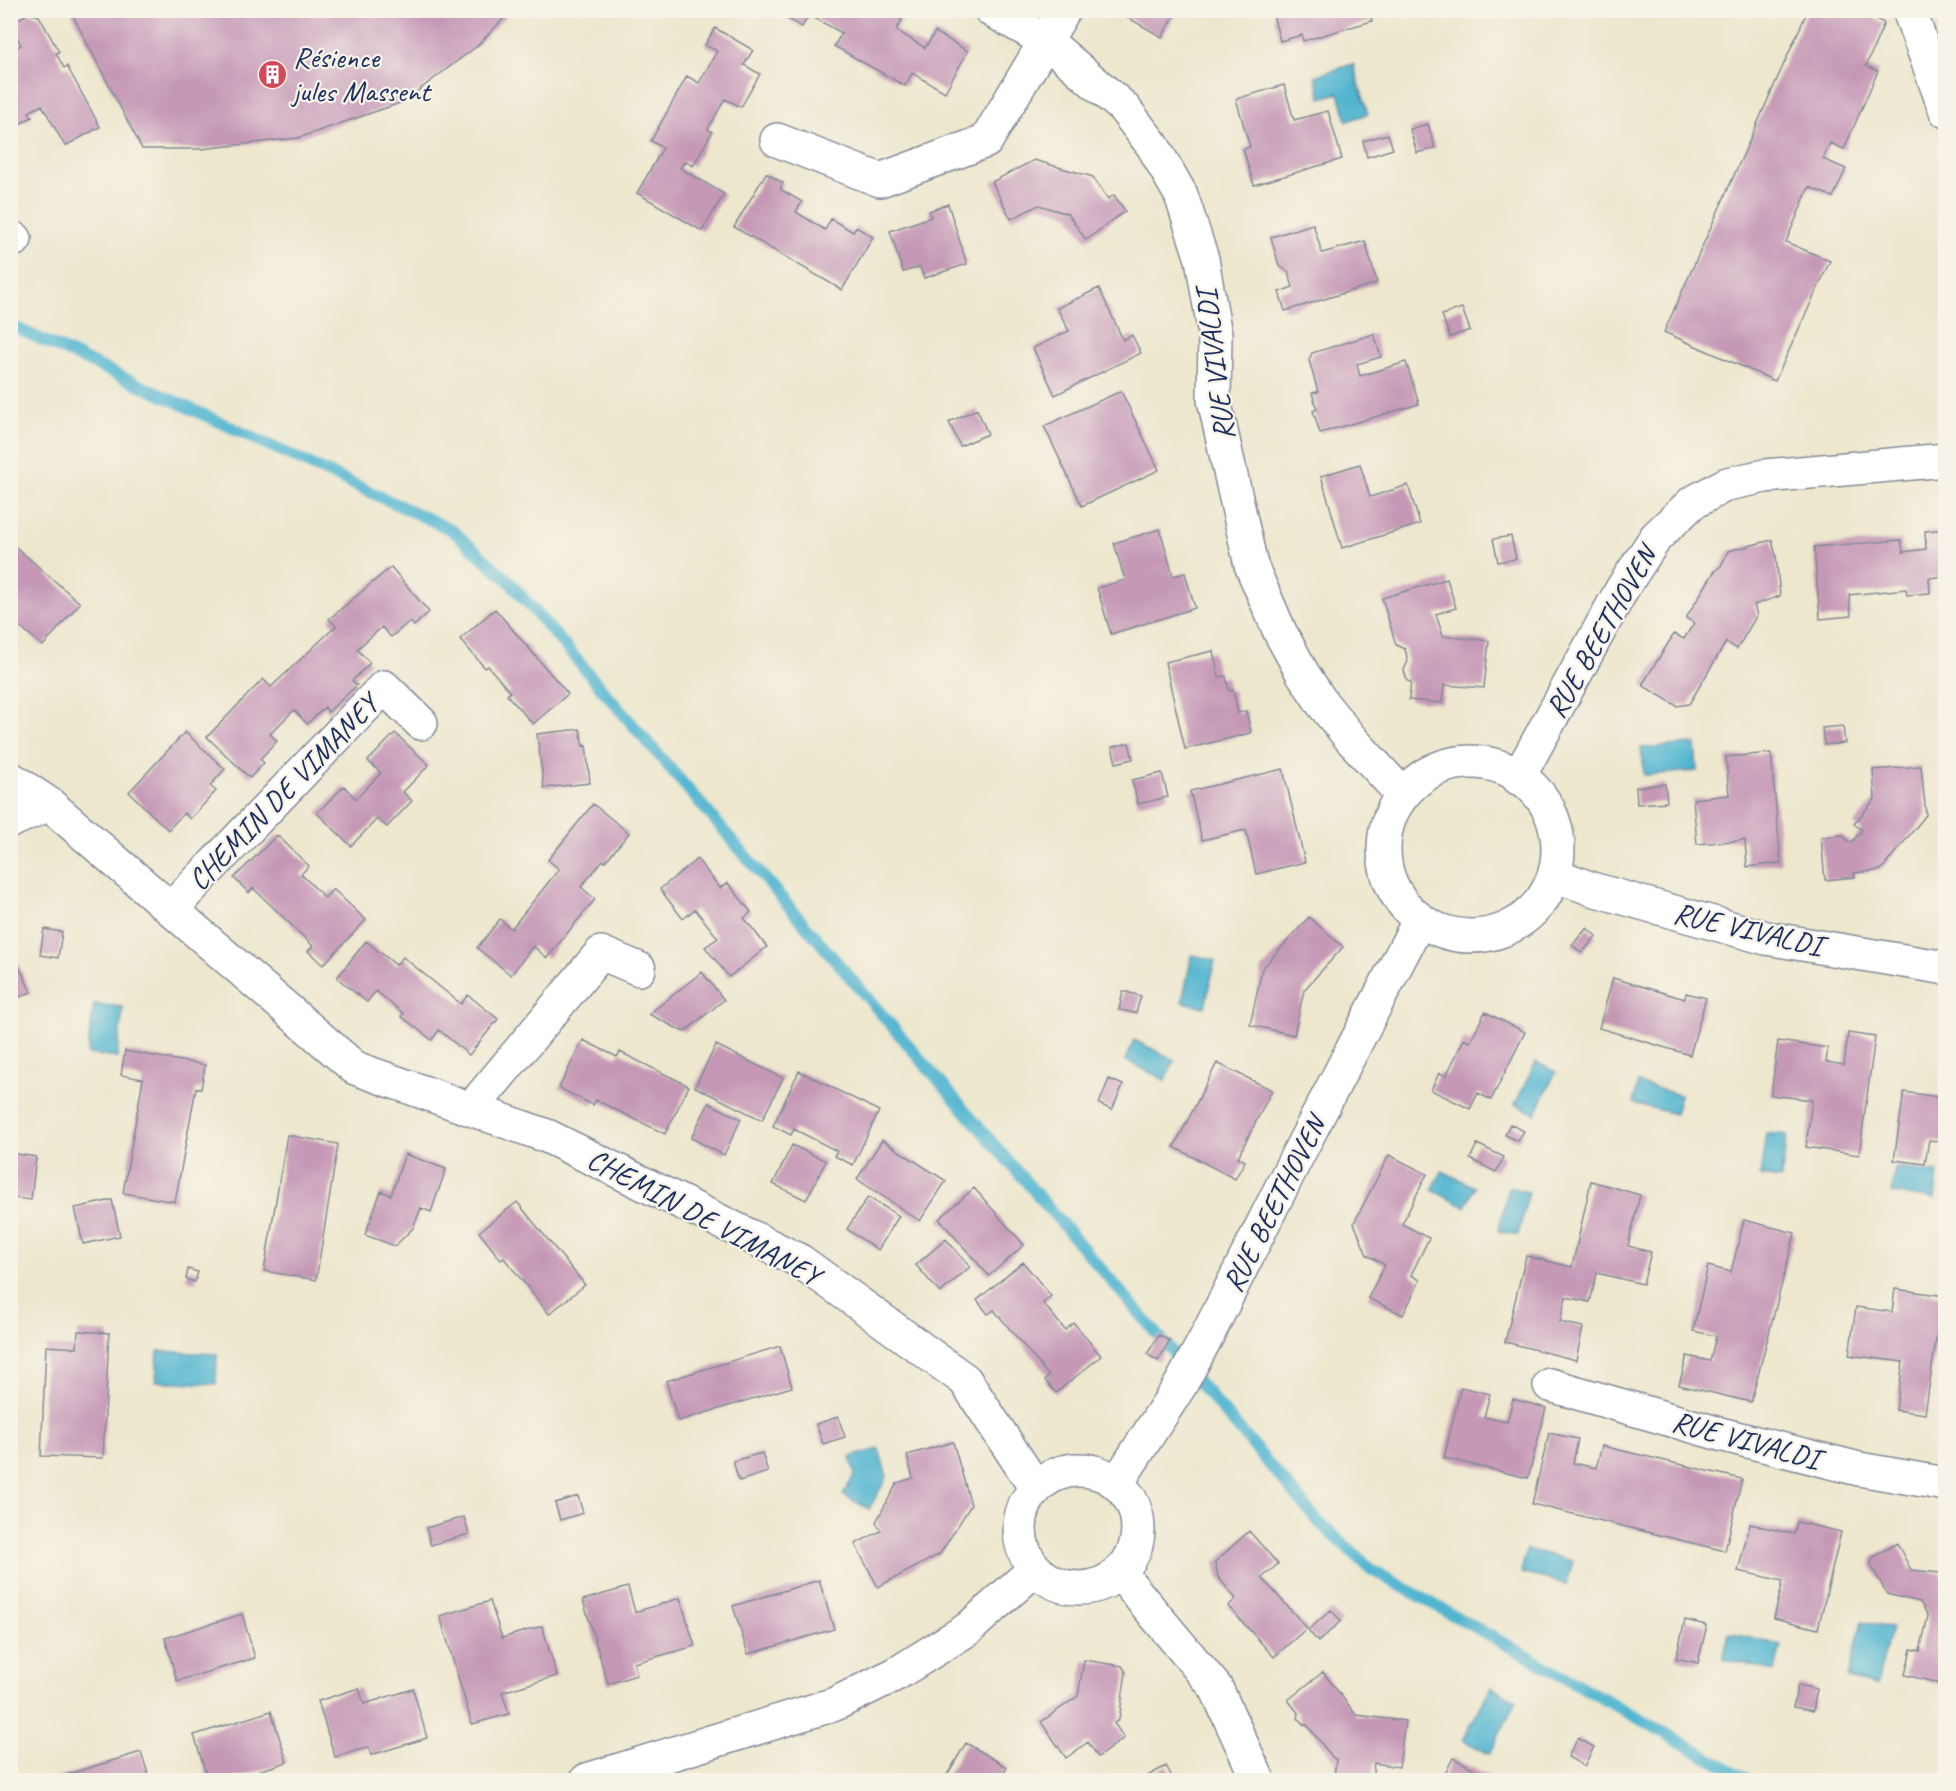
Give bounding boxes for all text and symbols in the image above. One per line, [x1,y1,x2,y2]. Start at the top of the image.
place label: Résience jules Massent [290,38,433,110]
building icon: Résience jules Massent [256,58,288,90]
street label: RUE VIVALDI [1186,282,1243,442]
street label: RUE BEETHOVEN [1537,536,1667,724]
street label: CHEMIN DE VIMANEY [180,683,389,898]
street label: RUE VIVALDI [1670,893,1832,966]
street label: RUE BEETHOVEN [1214,1106,1336,1298]
street label: CHEMIN DE VIMANEY [581,1140,830,1296]
street label: RUE VIVALDI [1668,1402,1830,1479]

